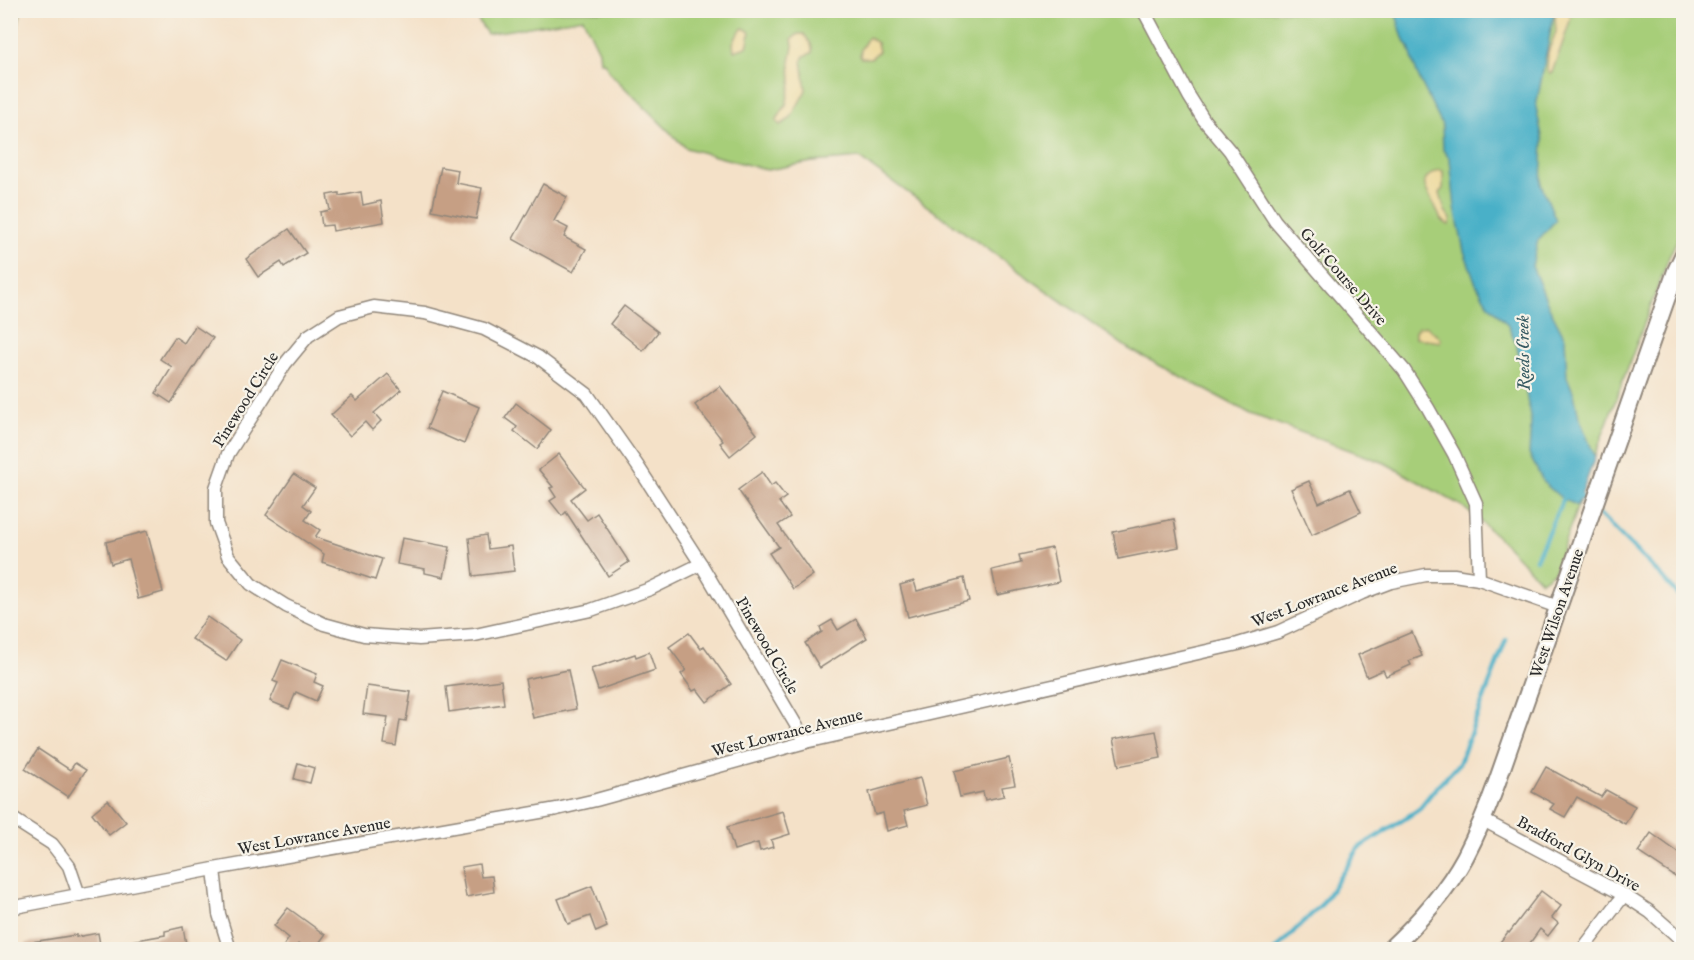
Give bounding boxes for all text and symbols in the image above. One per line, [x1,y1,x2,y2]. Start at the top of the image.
street label: Golf Course Drive [1295,224,1390,330]
water label: Reeds Creek [1512,315,1537,391]
street label: Pinewood Circle [209,348,284,452]
street label: West Wilson Avenue [1526,546,1589,681]
street label: West Lowrance Avenue [1249,559,1401,633]
street label: Pinewood Circle [730,594,802,698]
street label: West Lowrance Avenue [710,706,865,762]
street label: Bradford Glyn Drive [1513,813,1643,897]
street label: West Lowrance Avenue [236,814,392,860]

